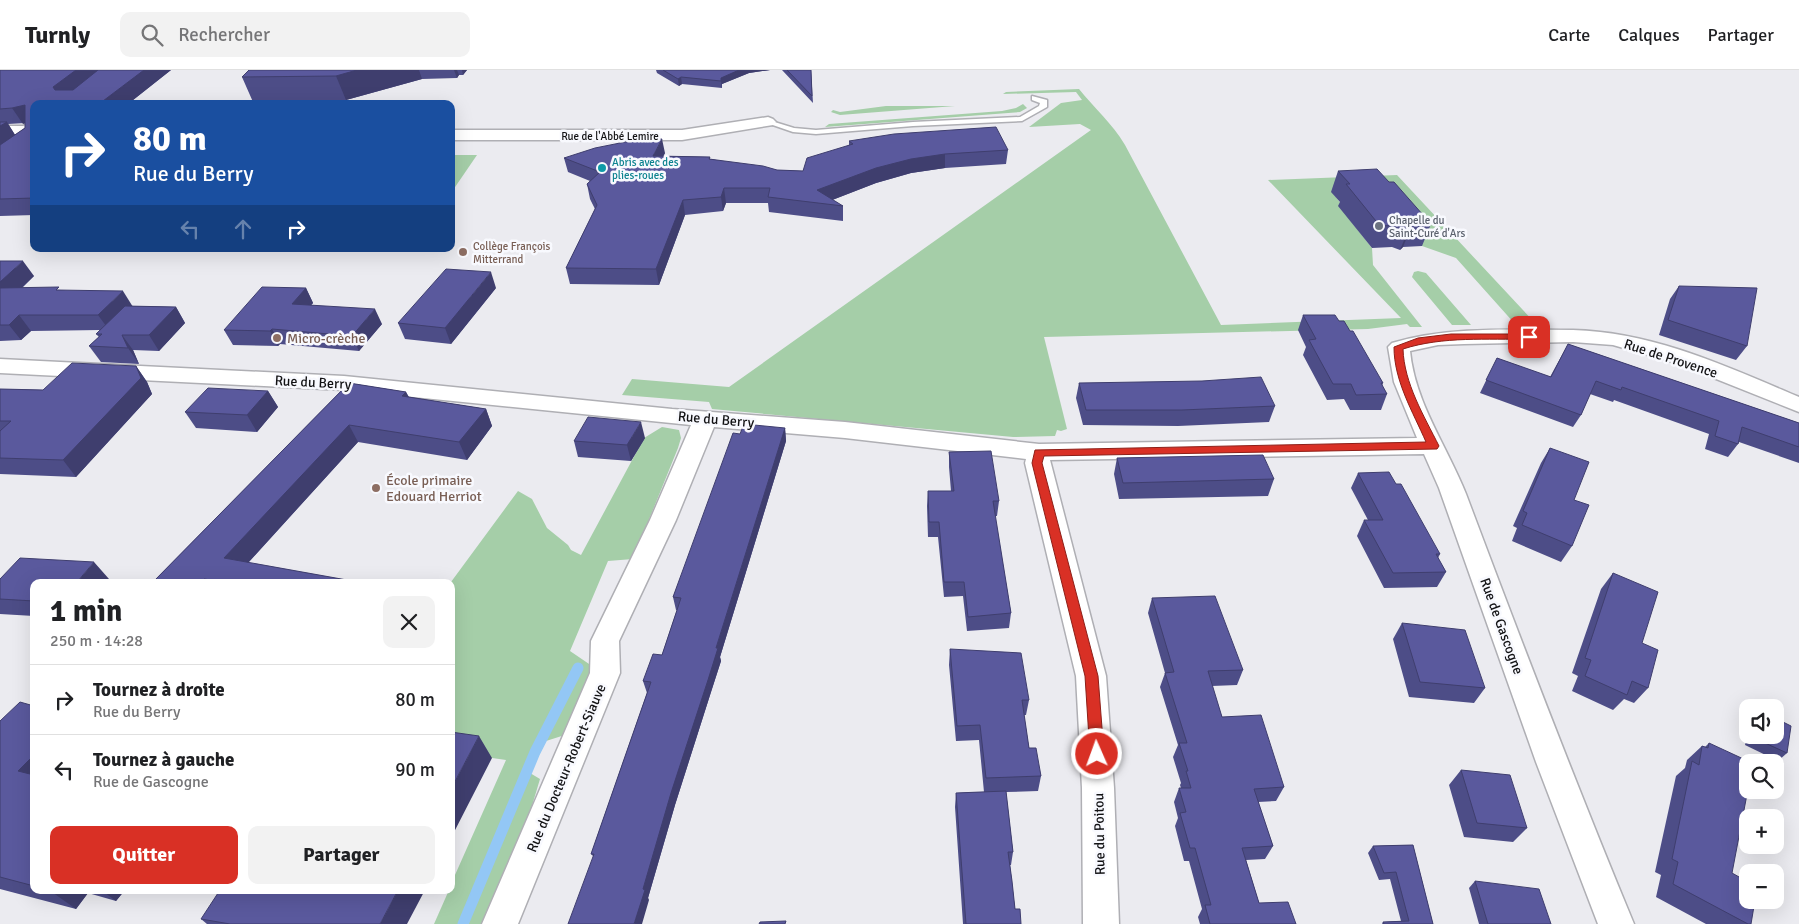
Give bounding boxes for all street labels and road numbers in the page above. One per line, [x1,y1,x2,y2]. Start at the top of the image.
street label: Rue de l'Abbé Lemire [561,130,659,143]
street label: Rue de Provence [1622,335,1720,382]
street label: Rue du Berry [274,372,352,393]
street label: Rue du Berry [677,408,755,431]
street label: Rue de Gascogne [1476,576,1527,677]
street label: Rue du Docteur-Robert-Siauve [523,682,610,855]
street label: Rue du Poitou [1090,793,1109,875]

